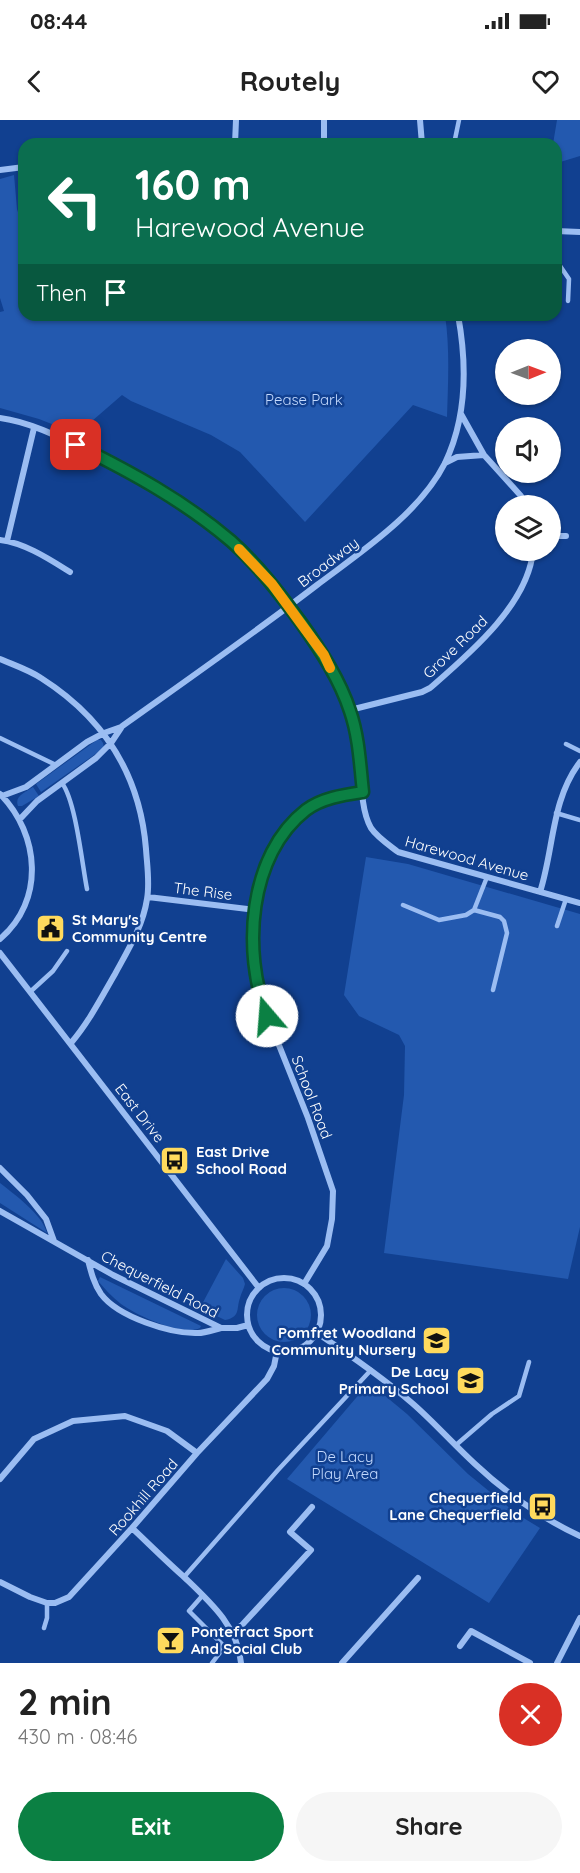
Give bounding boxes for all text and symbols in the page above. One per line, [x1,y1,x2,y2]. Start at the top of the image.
text: 08:44 [30,7,87,35]
text: Routely [240,64,340,98]
icon: back [18,65,51,98]
icon: heart [529,65,562,98]
text: 160 m [135,158,251,211]
icon: left [36,162,114,240]
text: Harewood Avenue [135,210,365,244]
icon: arrive [99,276,132,309]
text: Then [36,279,87,307]
north arrow [495,339,561,405]
map controls [495,339,561,561]
park label: Pease Park [265,390,343,409]
button: sound [495,417,561,483]
pin [50,419,101,470]
icon: arrive [59,428,92,461]
button: layers [495,495,561,561]
street label: Broadway [294,533,362,591]
street label: Grove Road [419,612,491,682]
street label: Harewood Avenue [403,831,531,885]
street label: The Rise [173,878,233,904]
place label: St Mary's Community Centre [72,910,207,946]
public building icon: St Mary's Community Centre [35,912,67,944]
position arrow [235,984,299,1048]
street label: School Road [287,1053,337,1141]
street label: East Drive [111,1080,169,1146]
place label: East Drive School Road [196,1142,287,1178]
bus stop icon: East Drive School Road [159,1144,191,1176]
street label: Chequerfield Road [98,1246,222,1322]
place label: Pomfret Woodland Community Nursery [271,1323,416,1359]
school or university icon: Pomfret Woodland Community Nursery [421,1325,453,1357]
place label: De Lacy Primary School [339,1362,449,1398]
school or university icon: De Lacy Primary School [454,1364,486,1396]
park label: De Lacy Play Area [312,1447,378,1483]
street label: Rookhill Road [104,1455,182,1539]
place label: Chequerfield Lane Chequerfield [389,1488,522,1524]
bus stop icon: Chequerfield Lane Chequerfield [527,1490,559,1522]
place label: Pontefract Sport And Social Club [191,1622,314,1658]
bar icon: Pontefract Sport And Social Club [154,1624,186,1656]
text: 2 min [18,1679,112,1724]
button: close [499,1683,562,1746]
text: 430 m · 08:46 [18,1724,137,1749]
button: Exit [18,1792,284,1861]
button: Share [296,1792,562,1861]

